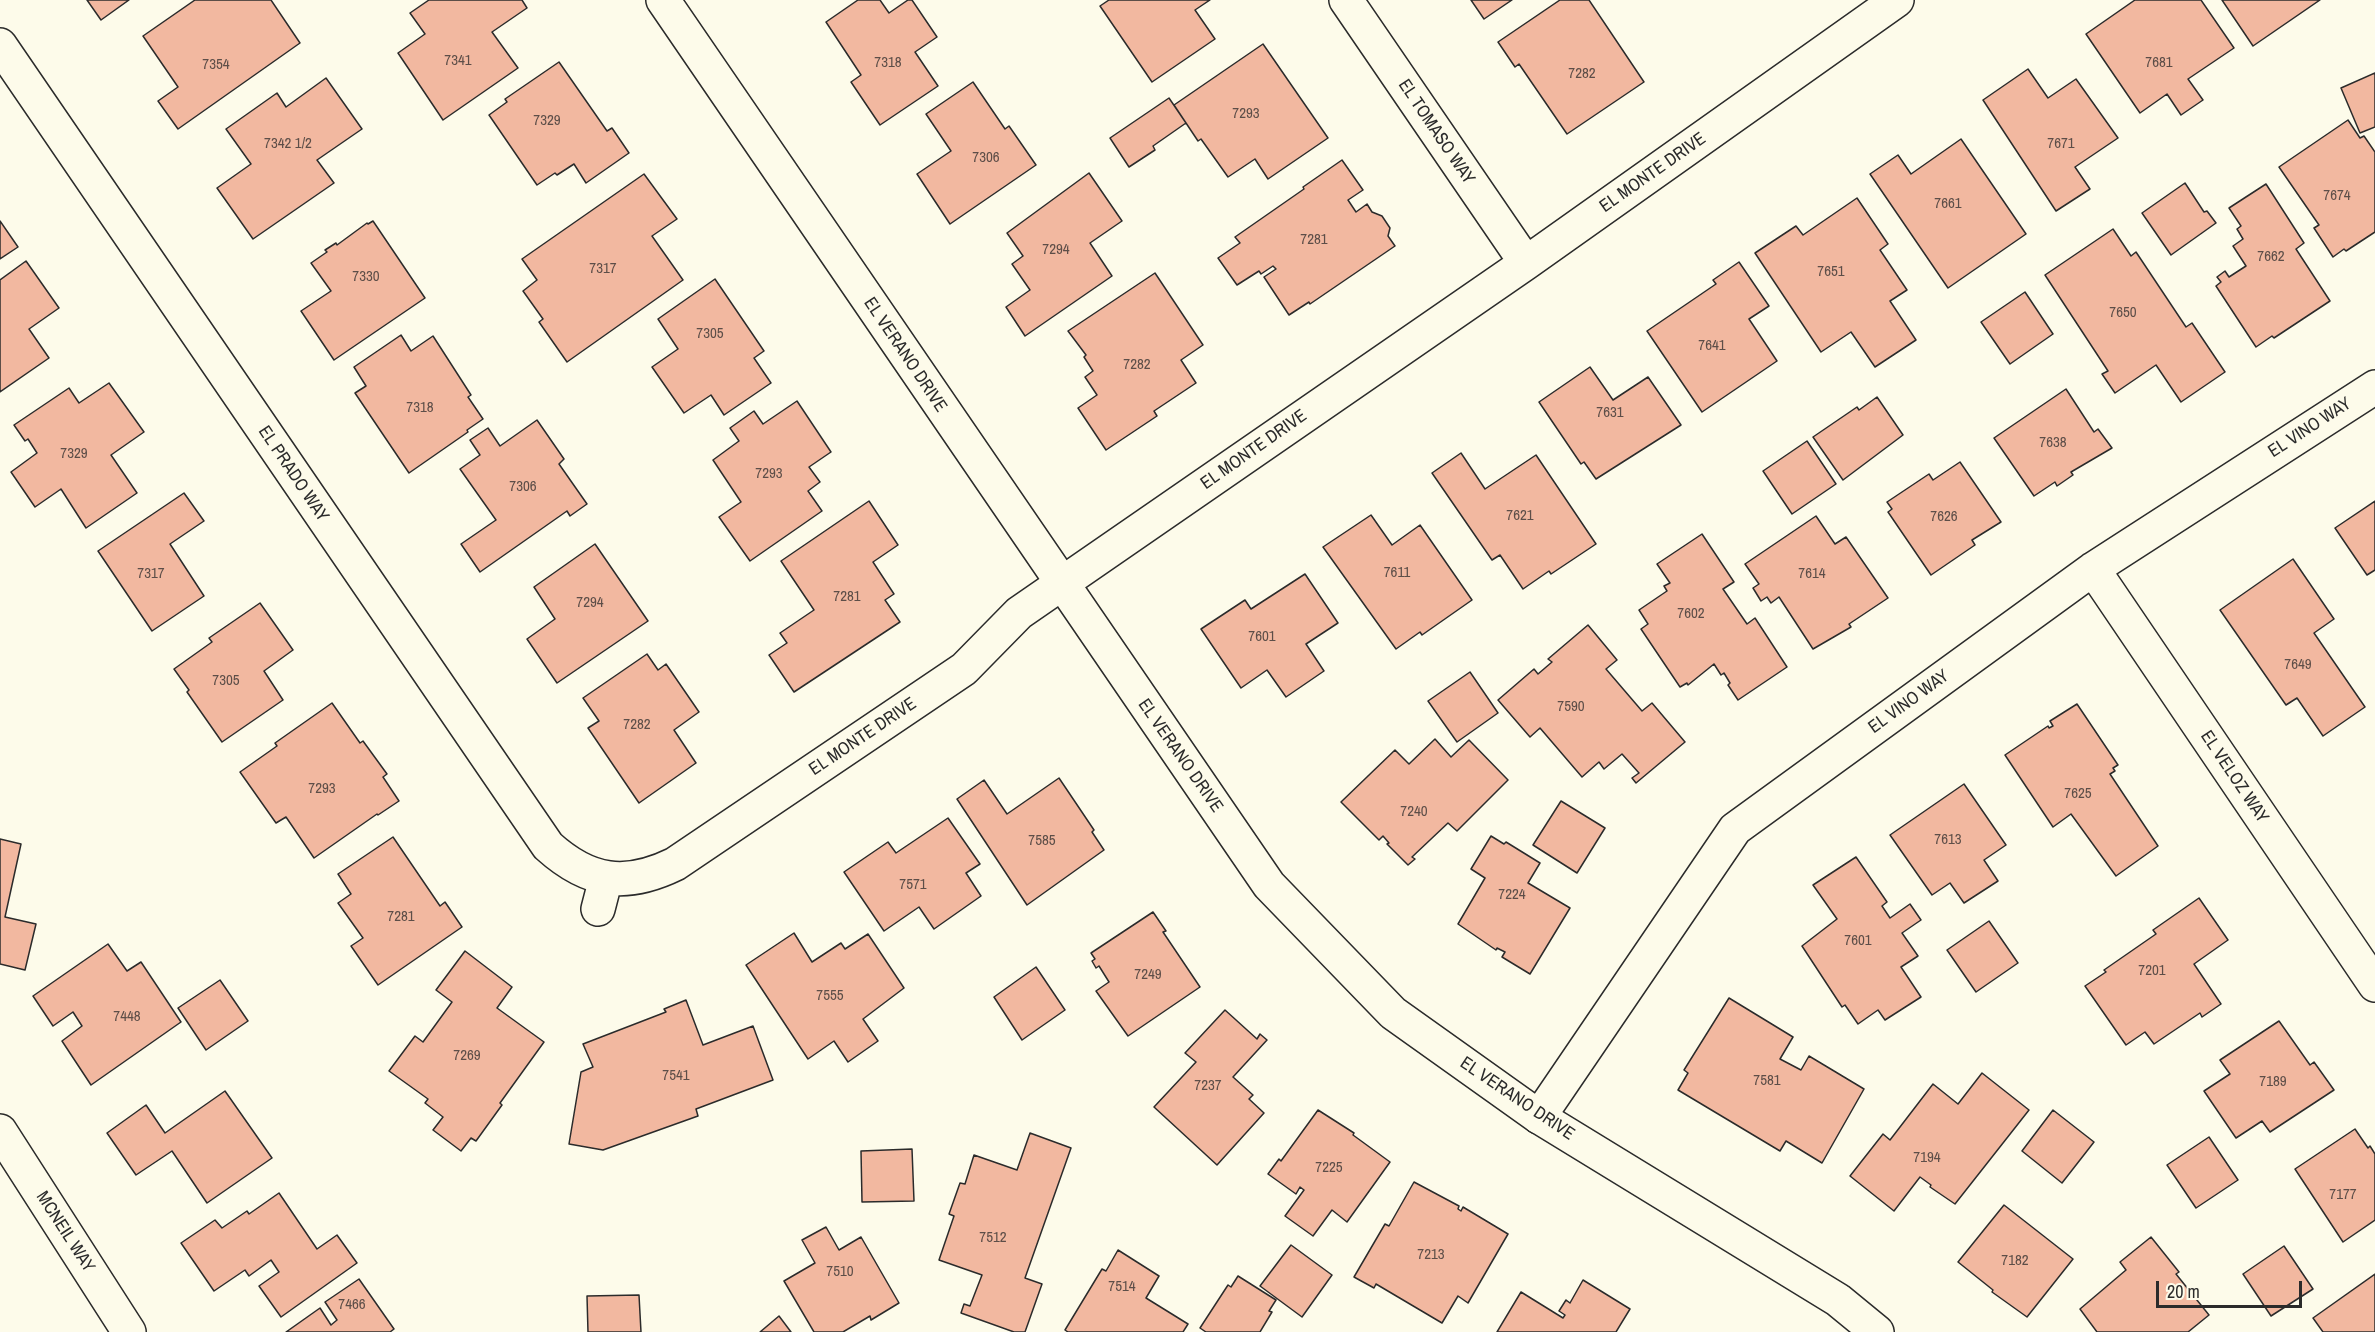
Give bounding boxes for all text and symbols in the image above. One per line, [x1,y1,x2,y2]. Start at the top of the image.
house number: 7341 [444,52,472,70]
house number: 7318 [874,54,902,72]
house number: 7681 [2145,54,2173,72]
house number: 7354 [202,56,230,74]
house number: 7282 [1568,65,1596,83]
street label: EL TOMASO WAY [1393,75,1479,189]
house number: 7293 [1232,105,1260,123]
house number: 7329 [533,112,561,130]
street label: EL MONTE DRIVE [1596,128,1710,218]
house number: 7342 1/2 [264,135,312,153]
house number: 7671 [2047,135,2075,153]
house number: 7306 [972,149,1000,167]
house number: 7674 [2323,187,2351,205]
house number: 7661 [1934,195,1962,213]
house number: 7281 [1300,231,1328,249]
house number: 7294 [1042,241,1070,259]
house number: 7662 [2257,248,2285,266]
house number: 7317 [589,260,617,278]
house number: 7651 [1817,263,1845,281]
house number: 7330 [352,268,380,286]
street label: EL VERANO DRIVE [859,294,951,416]
house number: 7650 [2109,304,2137,322]
house number: 7305 [696,325,724,343]
house number: 7641 [1698,337,1726,355]
house number: 7282 [1123,356,1151,374]
street label: EL VINO WAY [2265,393,2355,463]
house number: 7318 [406,399,434,417]
house number: 7631 [1596,404,1624,422]
street label: EL MONTE DRIVE [1197,405,1311,495]
street label: EL PRADO WAY [253,422,333,526]
house number: 7638 [2039,434,2067,452]
house number: 7329 [60,445,88,463]
house number: 7293 [755,465,783,483]
house number: 7306 [509,478,537,496]
house number: 7621 [1506,507,1534,525]
house number: 7626 [1930,508,1958,526]
house number: 7611 [1384,564,1410,582]
house number: 7317 [137,565,165,583]
house number: 7614 [1798,565,1826,583]
house number: 7281 [833,588,861,606]
house number: 7294 [576,594,604,612]
house number: 7602 [1677,605,1705,623]
house number: 7601 [1248,628,1276,646]
house number: 7649 [2284,656,2312,674]
street label: EL VINO WAY [1864,666,1954,738]
house number: 7305 [212,672,240,690]
street label: EL MONTE DRIVE [805,693,921,781]
street label: EL VERANO DRIVE [1133,695,1227,817]
house number: 7590 [1557,698,1585,716]
house number: 7282 [623,716,651,734]
street label: EL VELOZ WAY [2195,727,2273,827]
house number: 7293 [308,780,336,798]
house number: 7625 [2064,785,2092,803]
house number: 7240 [1400,803,1428,821]
house number: 7613 [1934,831,1962,849]
house number: 7585 [1028,832,1056,850]
house number: 7571 [899,876,927,894]
house number: 7224 [1498,886,1526,904]
house number: 7281 [387,908,415,926]
house number: 7601 [1844,932,1872,950]
house number: 7201 [2138,962,2166,980]
house number: 7249 [1134,966,1162,984]
house number: 7555 [816,987,844,1005]
house number: 7448 [113,1008,141,1026]
house number: 7269 [453,1047,481,1065]
street label: EL VERANO DRIVE [1456,1053,1578,1145]
house number: 7541 [662,1067,690,1085]
house number: 7581 [1753,1072,1781,1090]
house number: 7189 [2259,1073,2287,1091]
house number: 7237 [1194,1077,1222,1095]
house number: 7194 [1913,1149,1941,1167]
house number: 7225 [1315,1159,1343,1177]
house number: 7177 [2329,1186,2357,1204]
street label: MCNEIL WAY [31,1188,99,1276]
house number: 7512 [979,1229,1007,1247]
house number: 7213 [1417,1246,1445,1264]
house number: 7182 [2001,1252,2029,1270]
house number: 7510 [826,1263,854,1281]
scale bar [2159,1269,2304,1307]
house number: 7514 [1108,1278,1136,1296]
text: 20 m [2167,1279,2200,1304]
house number: 7466 [338,1296,366,1314]

